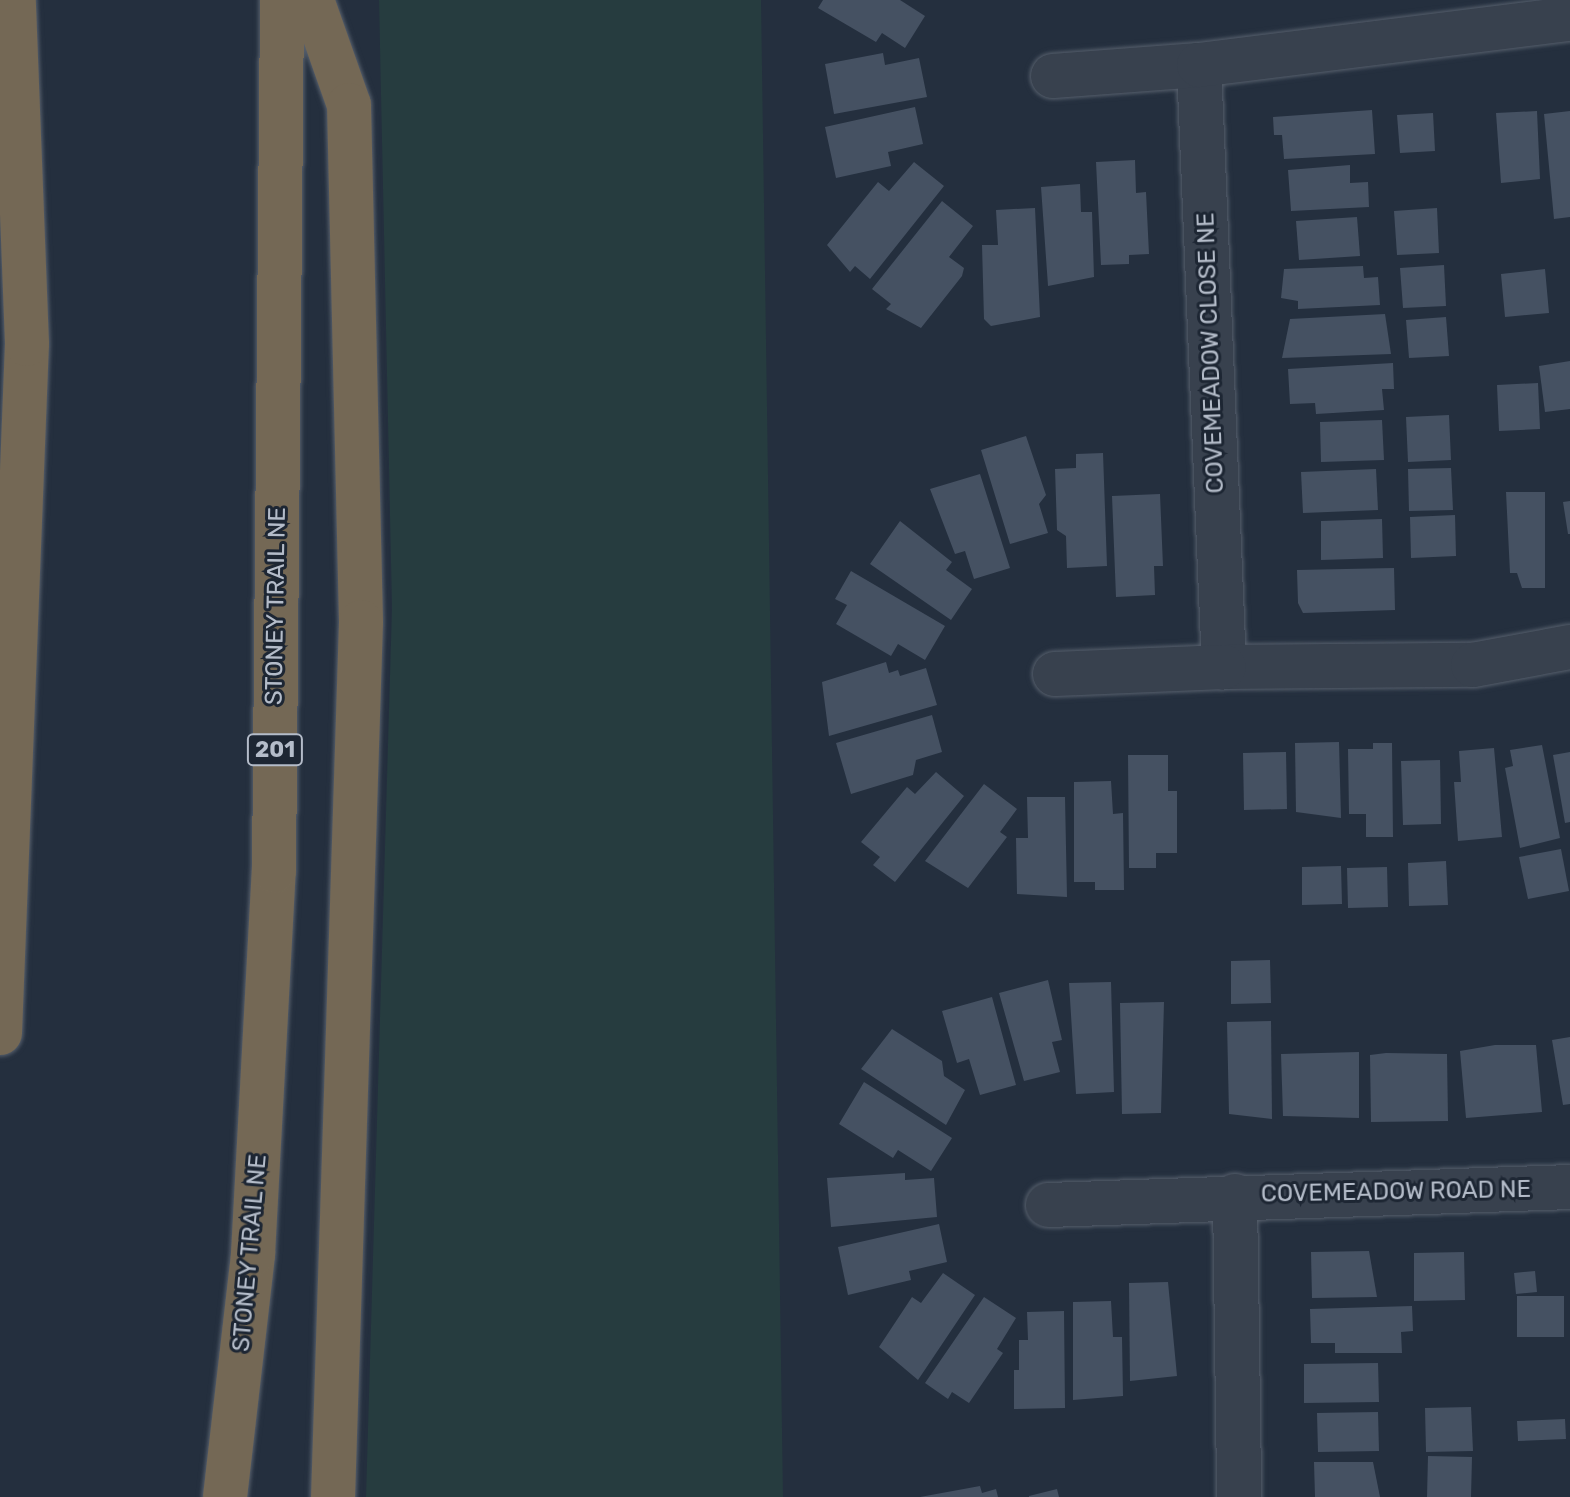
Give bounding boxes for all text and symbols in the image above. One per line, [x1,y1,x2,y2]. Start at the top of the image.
street label: COVEMEADOW CLOSE NE [1192,212,1230,494]
street label: STONEY TRAIL NE [260,506,292,706]
road number: 201 [245,732,305,768]
street label: STONEY TRAIL NE [227,1152,273,1354]
street label: COVEMEADOW ROAD NE [1260,1175,1532,1209]

